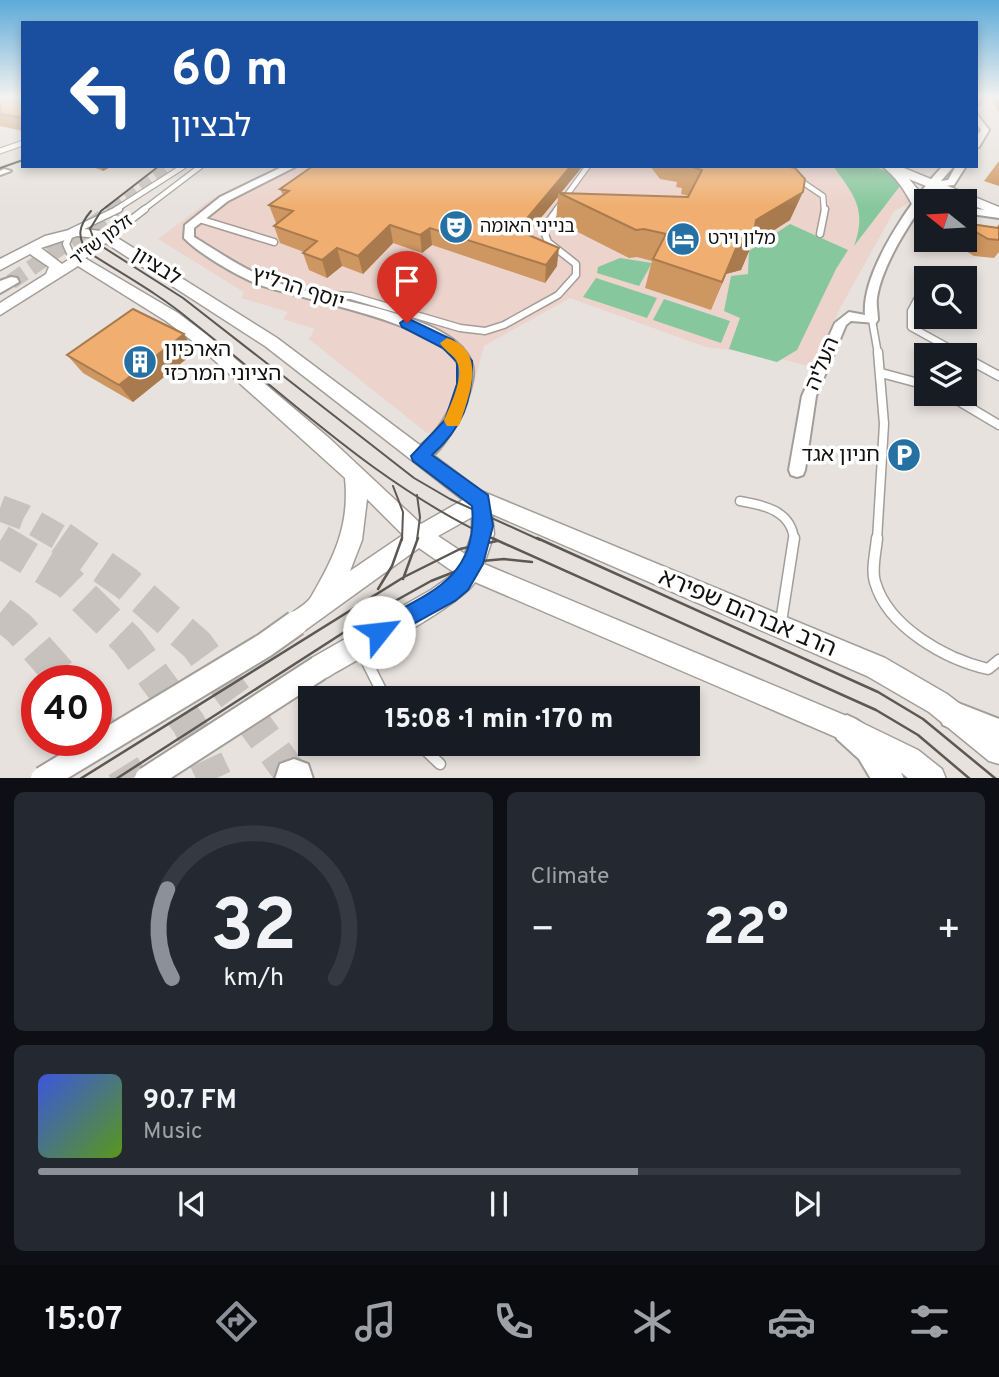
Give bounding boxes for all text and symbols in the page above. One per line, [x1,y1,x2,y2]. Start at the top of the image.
text: 60 m [171,41,289,103]
icon: left [56,49,147,140]
text: לבציון [171,108,251,148]
north arrow [914,189,976,252]
map controls [914,189,977,406]
theatre icon: בנייני האומה [437,208,475,246]
street label: זלמן שז"ר [66,210,138,272]
place label: בנייני האומה [480,216,575,239]
hotel icon: מלון וירט [664,220,702,258]
place label: מלון וירט [708,228,776,251]
street label: לבציון [126,242,186,292]
pin [377,251,437,323]
street label: יוסף הרליץ [248,261,348,317]
icon: arrive [388,262,426,300]
button: search [914,266,977,329]
street label: העליה [800,333,846,395]
place label: הארכיון הציוני המרכזי [164,337,281,388]
building icon: הארכיון הציוני המרכזי [121,343,159,381]
button: layers [914,343,977,406]
parking icon: חניון אגד [885,436,923,474]
place label: חניון אגד [802,442,880,469]
street label: הרב אברהם שפירא [654,563,840,665]
position arrow [342,595,416,669]
speed limit sign: 40 [21,665,112,756]
text: 15:08 · 1 min · 170 m [385,704,613,737]
text: Climate [531,863,609,892]
text: 32 [210,884,297,976]
text: 22° [703,897,788,963]
text: − [531,907,555,956]
text: + [936,907,961,956]
text: km/h [223,962,284,994]
text: 90.7 FM [143,1085,237,1118]
text: Music [143,1118,203,1147]
icon: previous [173,1185,211,1223]
icon: pause [480,1185,518,1223]
icon: next [788,1185,826,1223]
icon: directions [212,1297,261,1346]
icon: music [351,1297,400,1346]
icon: phone [489,1297,538,1346]
icon: climate [628,1297,677,1346]
icon: car [767,1297,816,1346]
icon: filters [905,1297,954,1346]
text: 15:07 [45,1301,123,1341]

